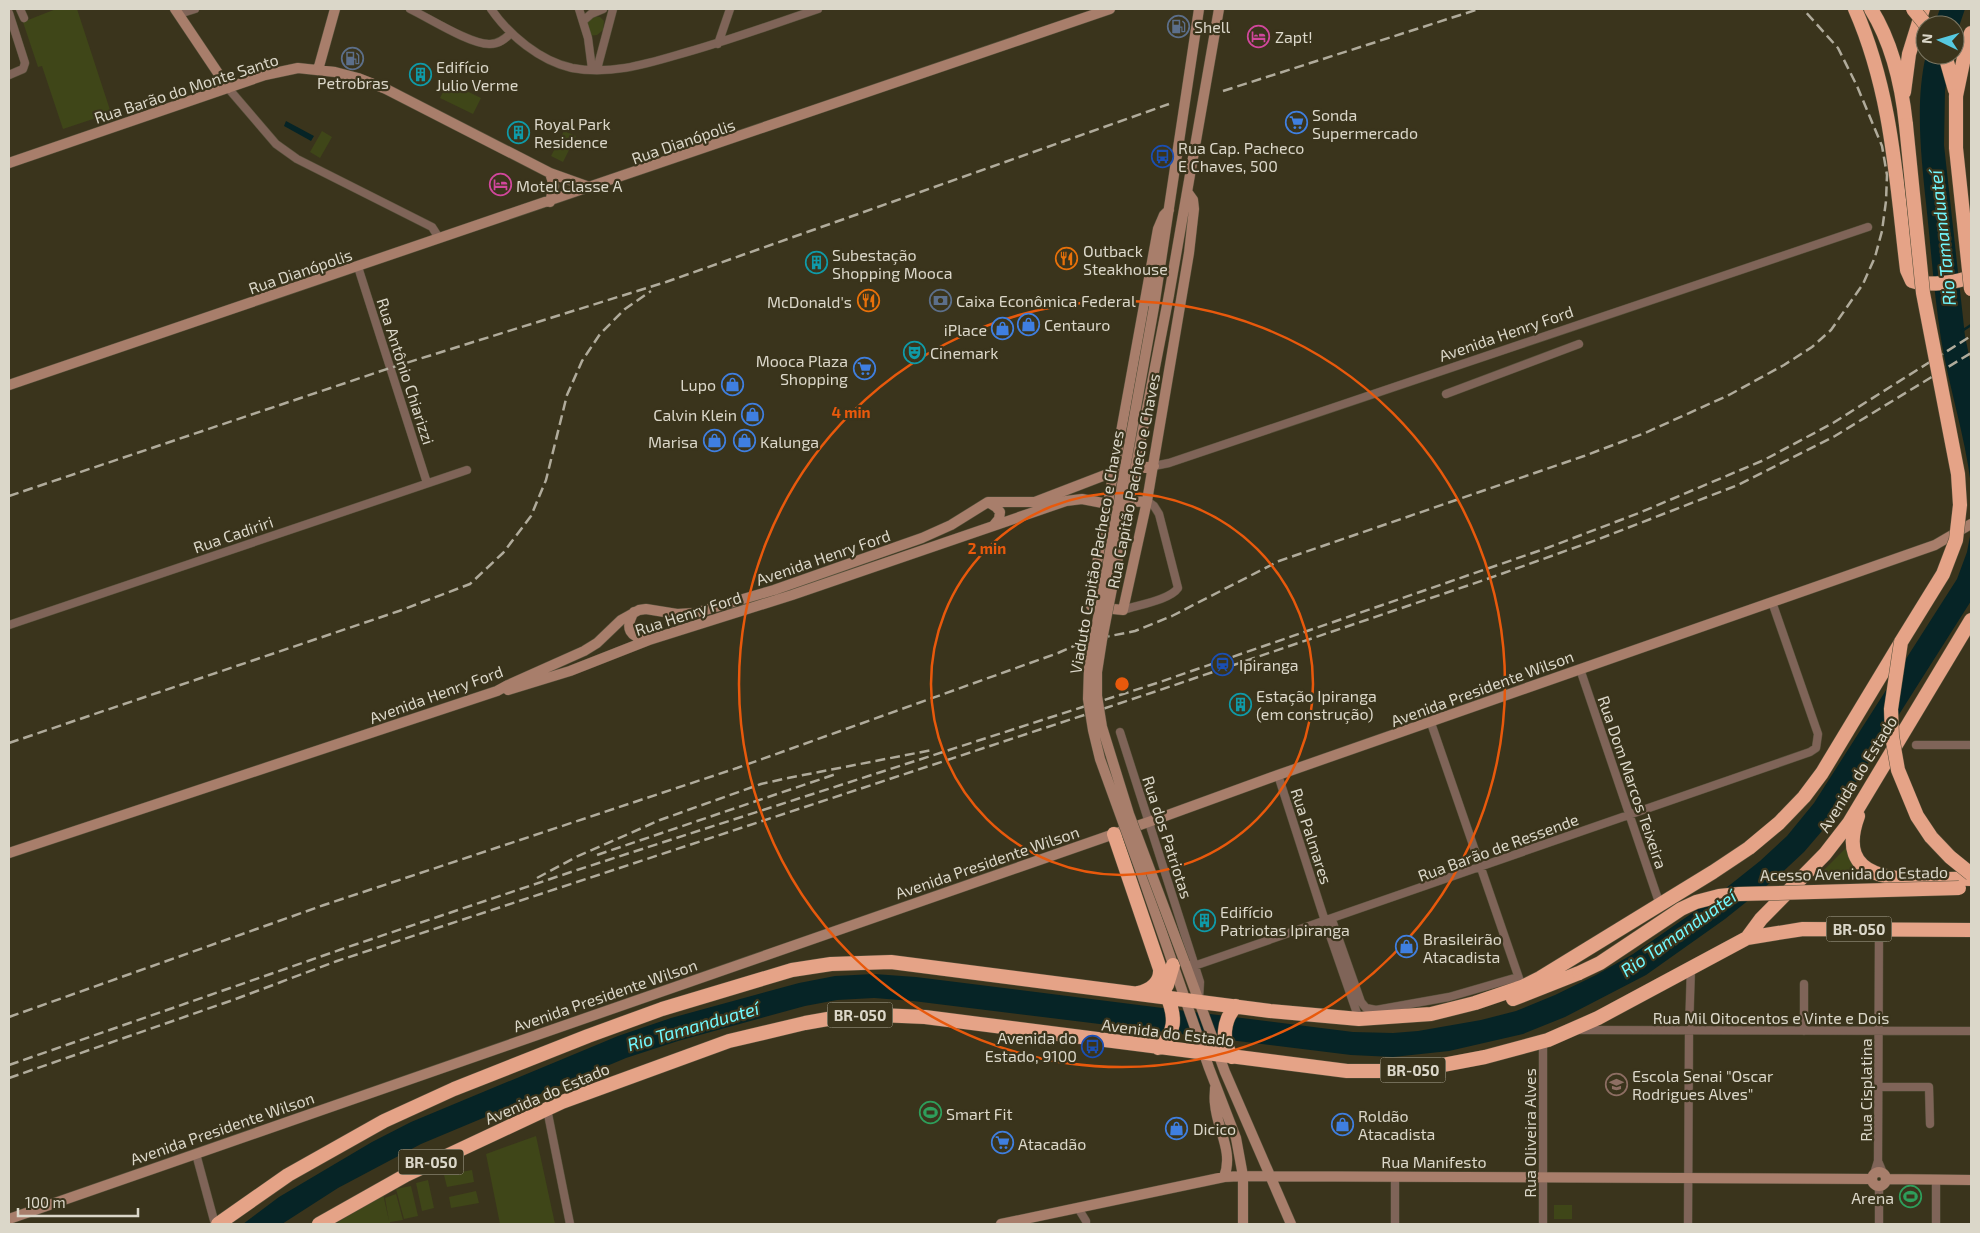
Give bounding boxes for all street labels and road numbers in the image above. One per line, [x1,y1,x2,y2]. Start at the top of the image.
street label: Rua Barão do Monte Santo [91,49,281,127]
street label: Rua Dianópolis [629,114,737,168]
street label: Rua Dianópolis [246,244,354,298]
street label: Rua Antônio Chiarizzi [373,295,439,447]
street label: Avenida Henry Ford [1436,301,1576,365]
street label: Rua Capitão Pacheco e Chaves [1103,372,1163,590]
street label: Viaduto Capitão Pacheco e Chaves [1065,429,1127,675]
street label: Rua Cadiriri [191,511,275,557]
street label: Avenida Henry Ford [753,525,893,589]
street label: Rua Henry Ford [632,587,744,639]
street label: Avenida Presidente Wilson [1388,646,1576,730]
street label: Avenida Henry Ford [367,661,505,727]
street label: Rua Dom Marcos Teixeira [1594,693,1672,871]
street label: Avenida do Estado [1814,712,1900,836]
street label: Rua dos Patriotas [1139,773,1197,901]
street label: Rua Palmares [1288,786,1336,886]
street label: Rua Barão de Ressende [1415,809,1581,885]
street label: Avenida Presidente Wilson [893,822,1081,902]
street label: Acesso Avenida do Estado [1760,862,1948,884]
road number: BR-050 [1826,916,1892,942]
street label: Avenida Presidente Wilson [511,955,699,1035]
road number: BR-050 [828,1002,892,1028]
street label: Rua Mil Oitocentos e Vinte e Dois [1653,1008,1889,1027]
street label: Avenida do Estado [1101,1014,1235,1050]
street label: Rua Cisplatina [1856,1038,1875,1142]
street label: Avenida do Estado [482,1058,612,1128]
road number: BR-050 [1380,1058,1446,1082]
street label: Rua Oliveira Alves [1520,1068,1539,1198]
street label: Avenida Presidente Wilson [128,1088,316,1168]
road number: BR-050 [398,1150,464,1174]
street label: Rua Manifesto [1381,1152,1487,1171]

